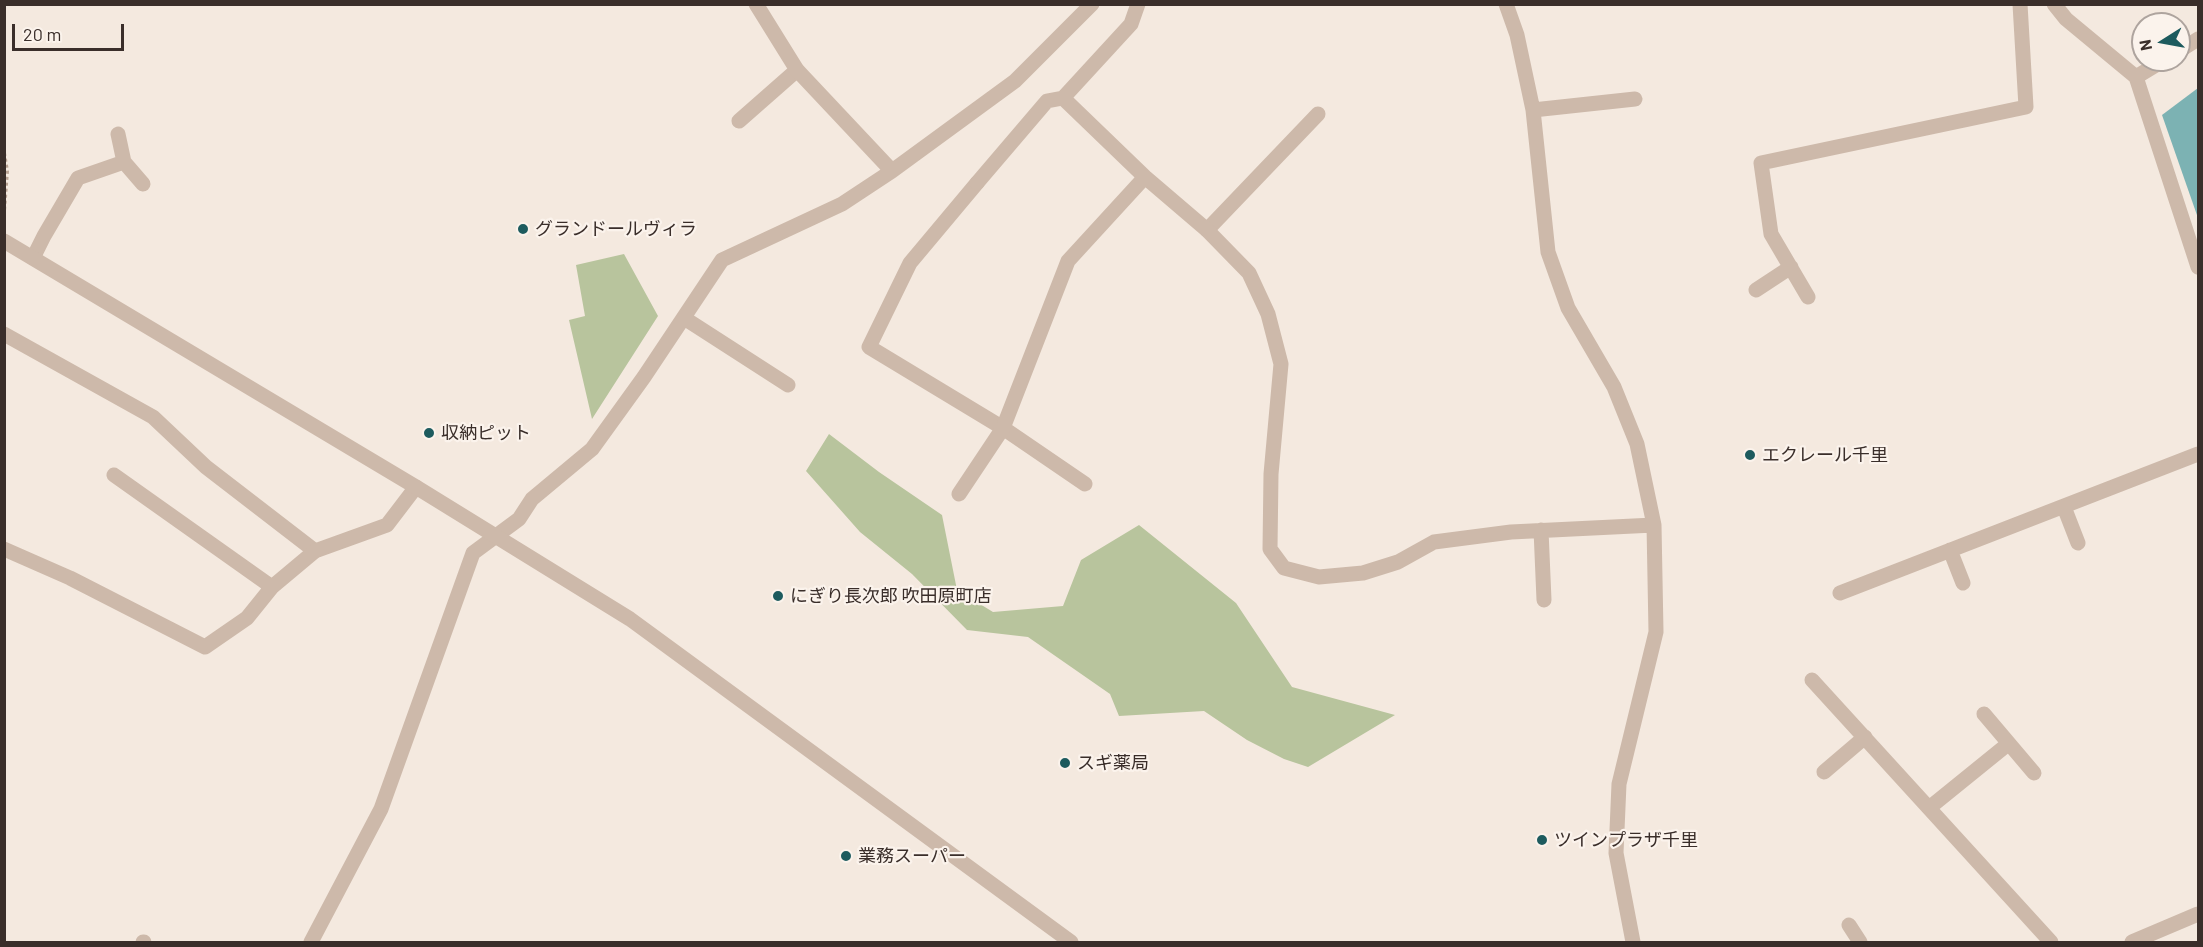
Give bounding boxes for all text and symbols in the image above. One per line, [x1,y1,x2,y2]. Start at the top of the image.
scale bar [15,12,128,50]
north arrow [2131,12,2191,72]
text: 20 m [23,23,61,45]
text: N [2134,38,2155,52]
place label: グランドールヴィラ [535,218,697,240]
marker: グランドールヴィラ [516,222,530,236]
place label: 収納ピット [441,422,531,444]
marker: 収納ピット [422,426,436,440]
place label: エクレール千里 [1762,444,1888,466]
marker: エクレール千里 [1743,448,1757,462]
place label: にぎり長次郎 吹田原町店 [790,585,992,607]
marker: にぎり長次郎 吹田原町店 [771,589,785,603]
place label: スギ薬局 [1077,752,1149,774]
marker: スギ薬局 [1058,756,1072,770]
place label: ツインプラザ千里 [1554,829,1698,851]
marker: ツインプラザ千里 [1535,833,1549,847]
place label: 業務スーパー [858,845,966,867]
marker: 業務スーパー [839,849,853,863]

